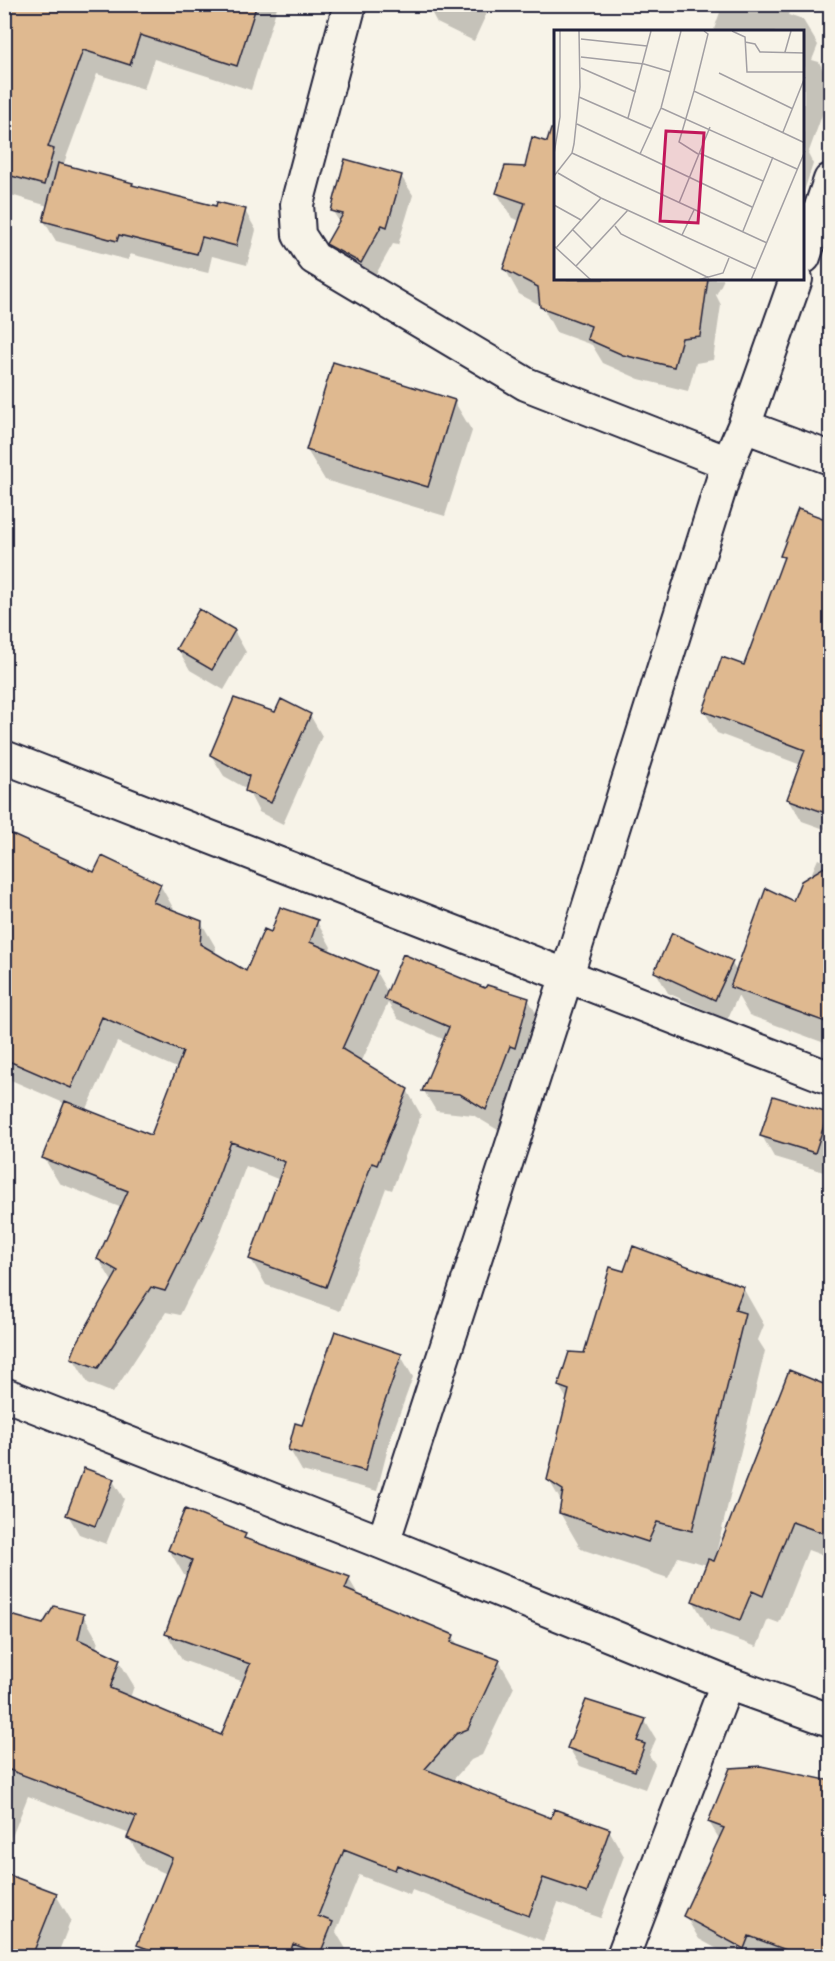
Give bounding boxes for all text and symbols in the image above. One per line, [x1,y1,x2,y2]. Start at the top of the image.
inset map [554,30,805,280]

